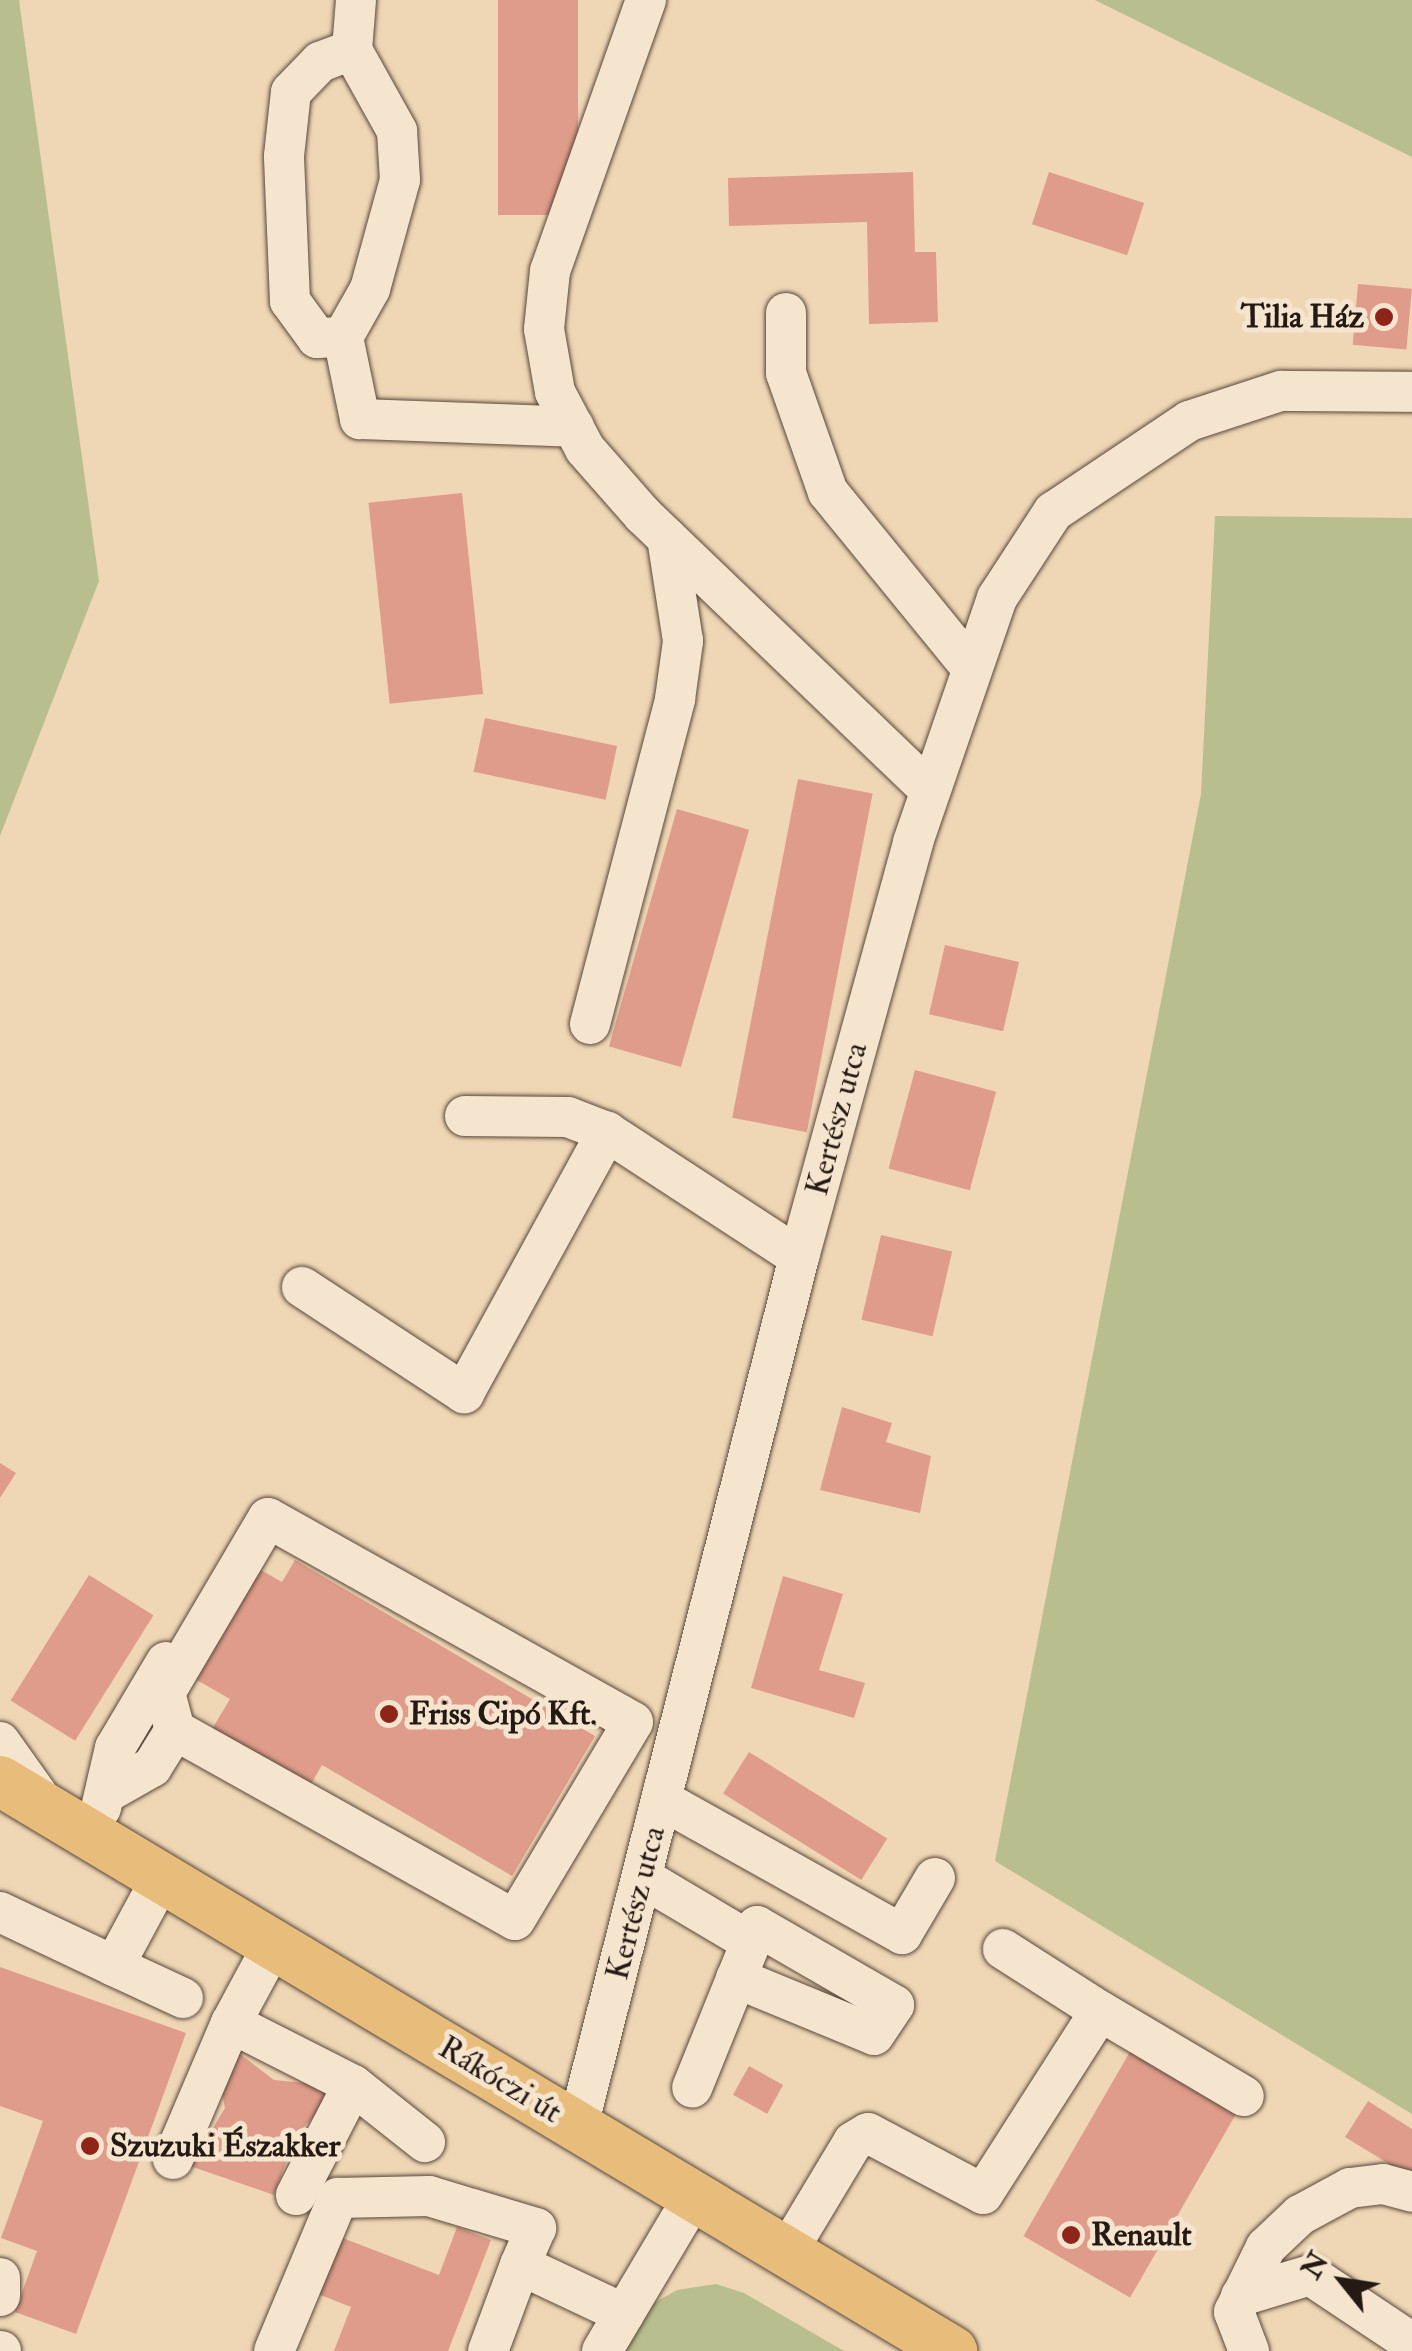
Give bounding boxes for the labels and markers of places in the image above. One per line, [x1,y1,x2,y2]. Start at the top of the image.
place label: Tilia Ház [1241,298,1364,336]
marker: Tilia Ház [1373,306,1395,328]
place label: Friss Cipó Kft. [409,1695,597,1733]
marker: Friss Cipó Kft. [378,1703,400,1725]
place label: Szuzuki Északker [110,2127,340,2165]
marker: Szuzuki Északker [79,2135,101,2157]
place label: Renault [1091,2216,1192,2254]
marker: Renault [1060,2224,1082,2246]

